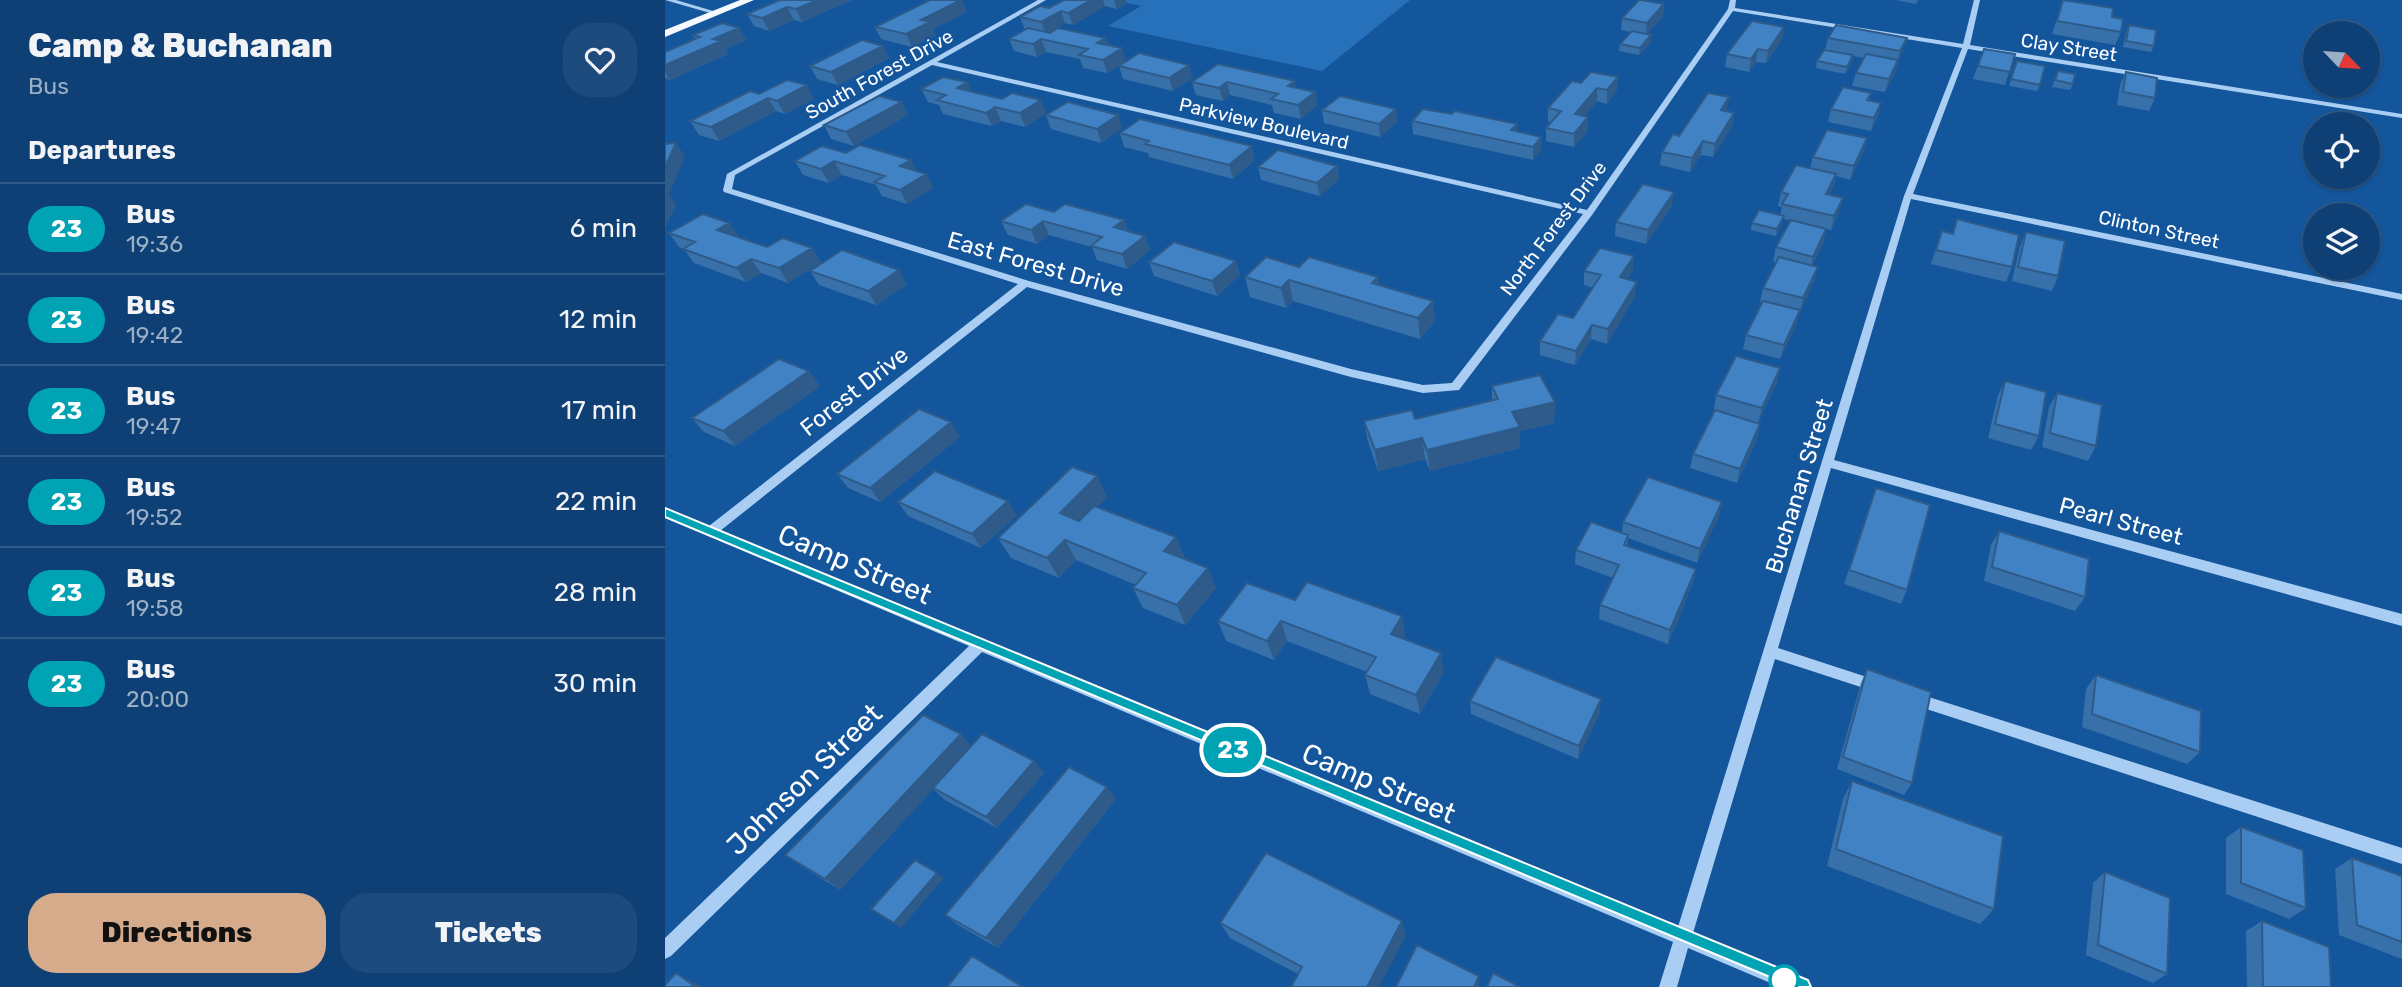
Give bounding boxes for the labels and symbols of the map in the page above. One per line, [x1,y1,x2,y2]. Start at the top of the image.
north arrow [2303,21,2380,98]
street label: South Forest Drive [802,24,957,124]
street label: Clay Street [2019,29,2119,67]
street label: Parkview Boulevard [1177,93,1351,154]
street label: North Forest Drive [1495,157,1611,300]
street label: Clinton Street [2097,205,2222,254]
street label: East Forest Drive [944,225,1128,303]
street label: Forest Drive [794,340,914,442]
street label: Buchanan Street [1759,395,1839,577]
street label: Pearl Street [2056,491,2186,551]
street label: Camp Street [773,517,937,612]
street label: Johnson Street [720,697,889,862]
line badge: 23 [1201,727,1265,773]
street label: Camp Street [1297,736,1461,831]
unlabelled marker [1769,965,1799,987]

